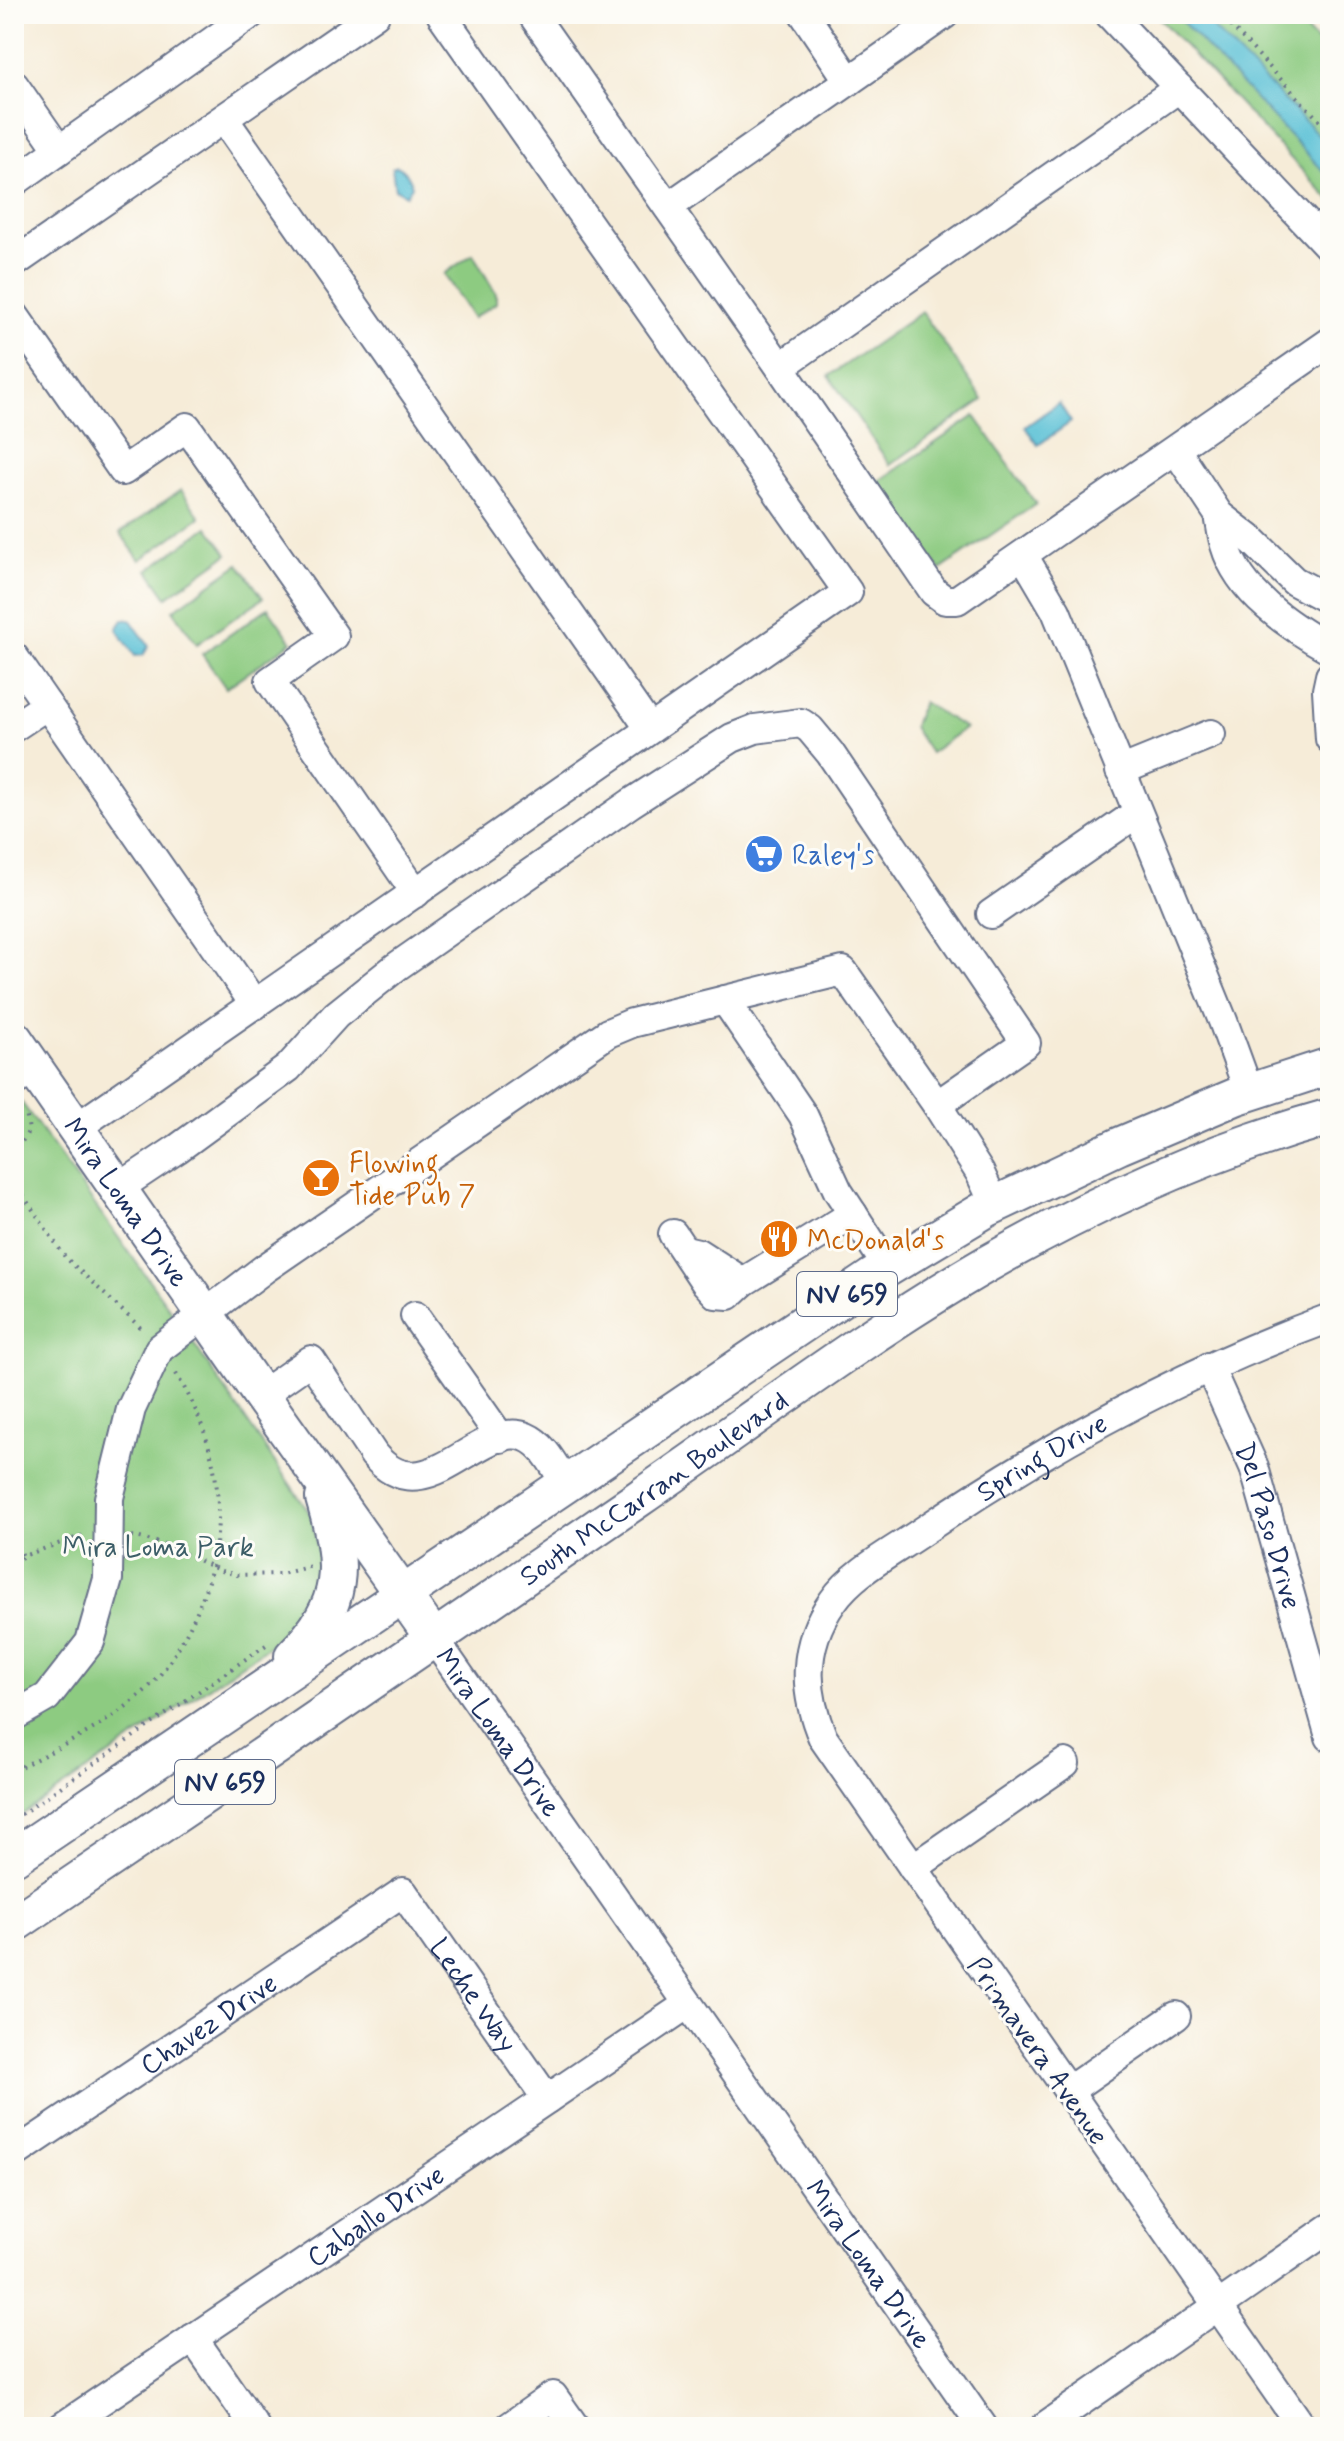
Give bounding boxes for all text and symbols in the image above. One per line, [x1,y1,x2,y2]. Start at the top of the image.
supermarket icon: Raley's [743,833,785,875]
place label: Raley's [792,838,874,875]
street label: Mira Loma Drive [53,1111,196,1295]
place label: Flowing Tide Pub 7 [349,1146,475,1215]
bar icon: Flowing Tide Pub 7 [300,1157,342,1199]
restaurant icon: McDonald's [758,1218,800,1260]
place label: McDonald's [807,1223,944,1260]
road number: NV 659 [797,1272,897,1316]
street label: South McCarran Boulevard [513,1383,796,1596]
street label: Spring Drive [970,1406,1115,1512]
street label: Del Paso Drive [1224,1437,1309,1614]
park label: Mira Loma Park [62,1530,254,1567]
street label: Mira Loma Drive [425,1641,569,1825]
road number: NV 659 [175,1760,275,1804]
street label: Leche Way [420,1932,525,2060]
street label: Primavera Avenue [958,1950,1116,2153]
street label: Chavez Drive [134,1966,285,2085]
street label: Caballo Drive [300,2158,453,2277]
street label: Mira Loma Drive [795,2173,939,2357]

